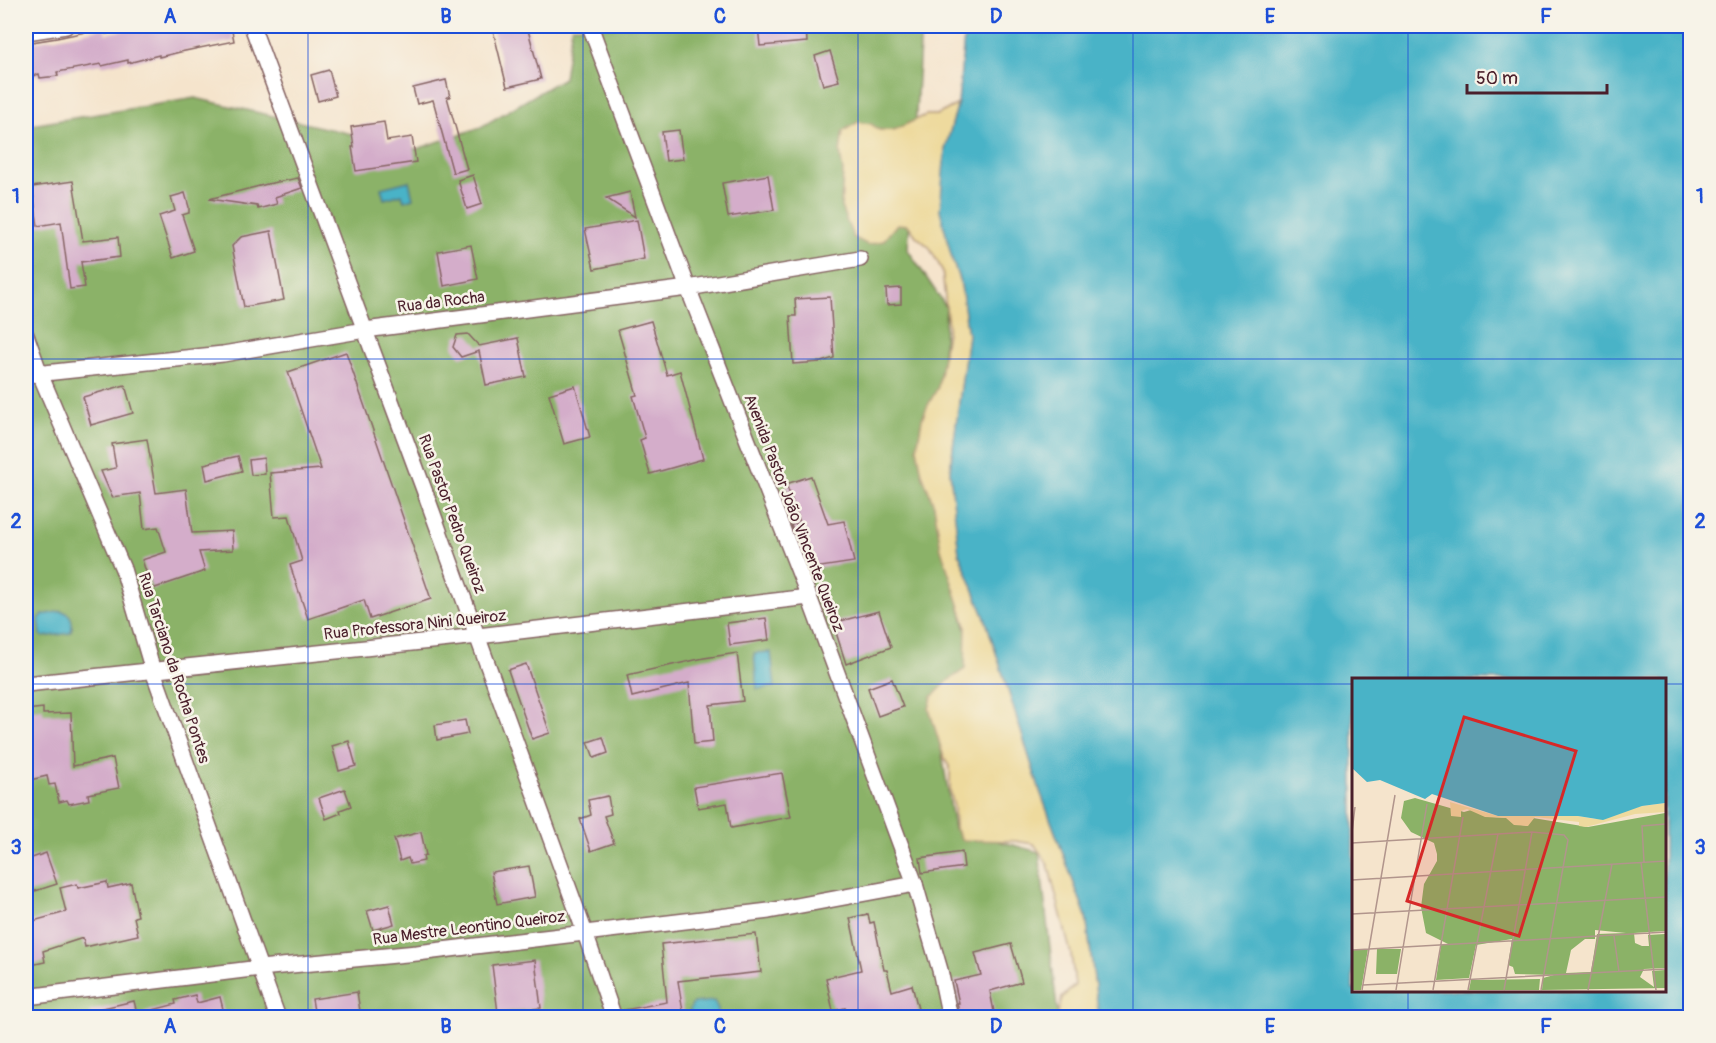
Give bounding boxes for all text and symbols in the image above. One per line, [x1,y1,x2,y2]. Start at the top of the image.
text: A [164,4,177,29]
text: B [440,4,452,29]
text: C [714,4,726,29]
text: D [990,4,1003,29]
text: E [1265,4,1276,29]
text: F [1540,4,1552,29]
scale bar [1467,57,1606,95]
text: 50 m [1476,67,1518,90]
text: 1 [12,184,20,209]
text: 1 [1696,184,1704,209]
street label: Rua da Rocha [396,287,486,317]
street label: Avenida Pastor João Vincente Queiroz [739,391,849,635]
street label: Rua Pastor Pedro Queiroz [414,432,490,596]
text: 2 [10,509,22,534]
text: 2 [1694,509,1706,534]
street label: Rua Tarciano da Rocha Pontes [134,570,214,766]
street label: Rua Professora Nini Queiroz [323,605,507,645]
inset map [1352,678,1665,992]
text: 3 [10,835,22,860]
text: 3 [1694,835,1706,860]
street label: Rua Mestre Leontino Queiroz [372,906,566,950]
text: A [164,1014,177,1039]
text: B [440,1014,452,1039]
text: C [714,1014,726,1039]
text: D [990,1014,1003,1039]
text: E [1265,1014,1276,1039]
text: F [1540,1014,1552,1039]

